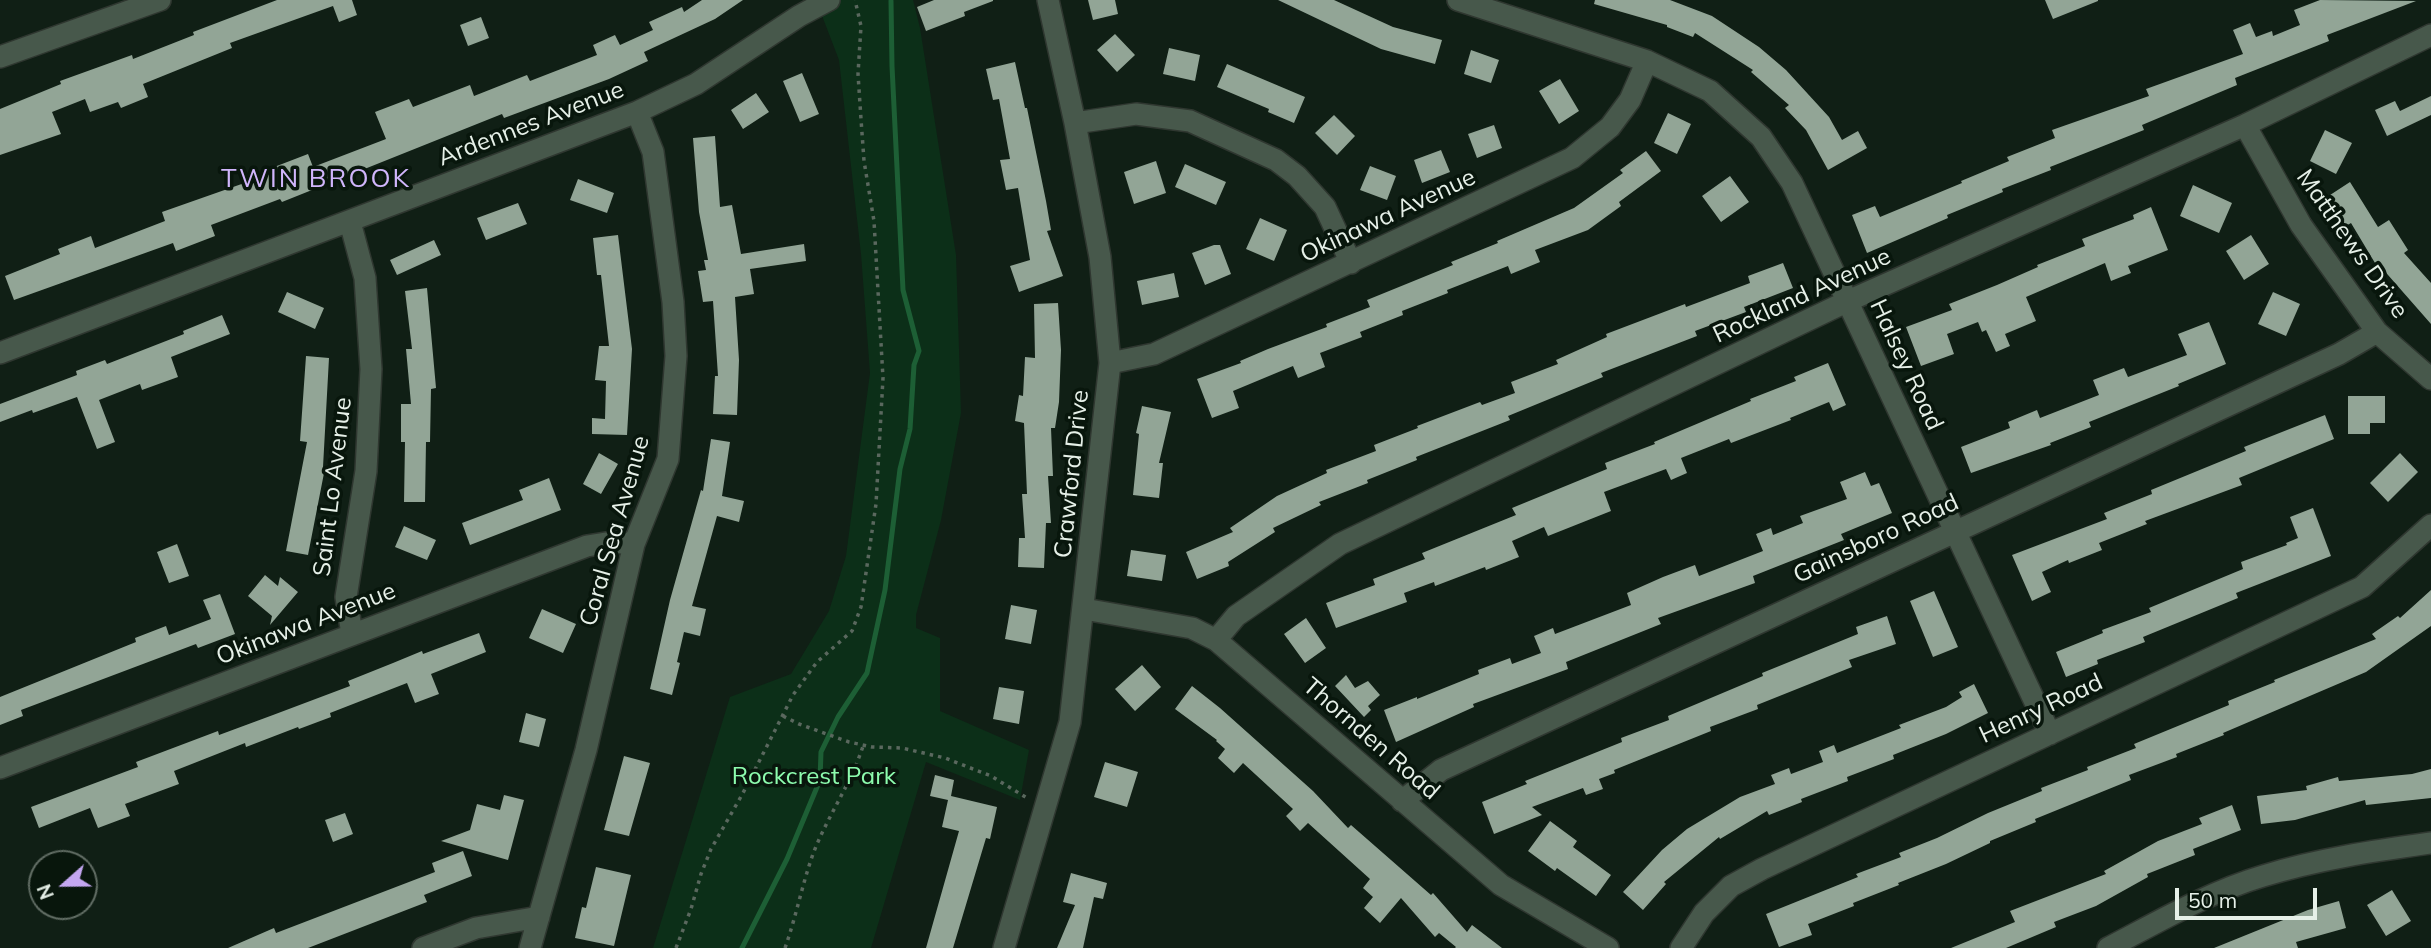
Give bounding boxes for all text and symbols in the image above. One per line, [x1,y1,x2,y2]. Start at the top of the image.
street label: Ardennes Avenue [434,75,628,173]
district label: TWIN BROOK [222,163,410,195]
street label: Okinawa Avenue [1296,163,1480,269]
street label: Matthews Drive [2290,164,2414,324]
street label: Rockland Avenue [1709,242,1895,350]
street label: Halsey Road [1863,295,1949,435]
street label: Crawford Drive [1049,388,1095,560]
street label: Saint Lo Avenue [308,396,358,578]
street label: Coral Sea Avenue [574,433,656,629]
street label: Gainsboro Road [1789,488,1963,590]
street label: Okinawa Avenue [212,577,400,671]
street label: Henry Road [1975,668,2107,750]
street label: Thornden Road [1297,672,1445,806]
park label: Rockcrest Park [732,763,896,791]
north arrow [28,850,98,920]
scale bar [2179,874,2321,918]
text: N [31,881,59,903]
text: 50 m [2188,887,2237,913]

